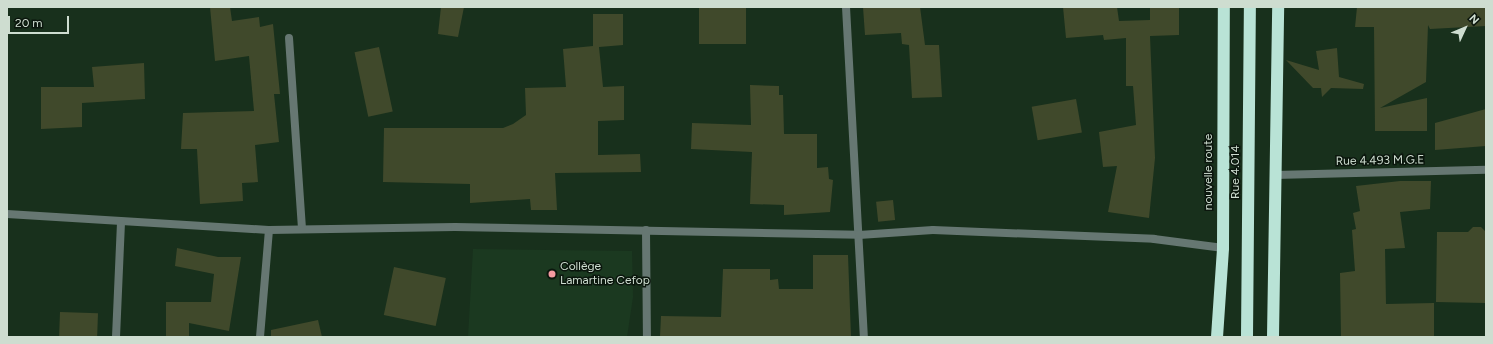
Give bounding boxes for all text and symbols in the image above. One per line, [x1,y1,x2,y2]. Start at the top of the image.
scale bar [10,8,71,34]
north arrow [1445,8,1485,48]
text: N [1466,12,1482,27]
text: 20 m [15,16,43,30]
street label: nouvelle route [1202,134,1216,210]
street label: Rue 4.014 [1229,145,1243,199]
street label: Rue 4.493 M.G.E [1335,153,1425,169]
place label: Collège Lamartine Cefop [560,260,650,288]
marker: Collège Lamartine Cefop [547,269,557,279]

